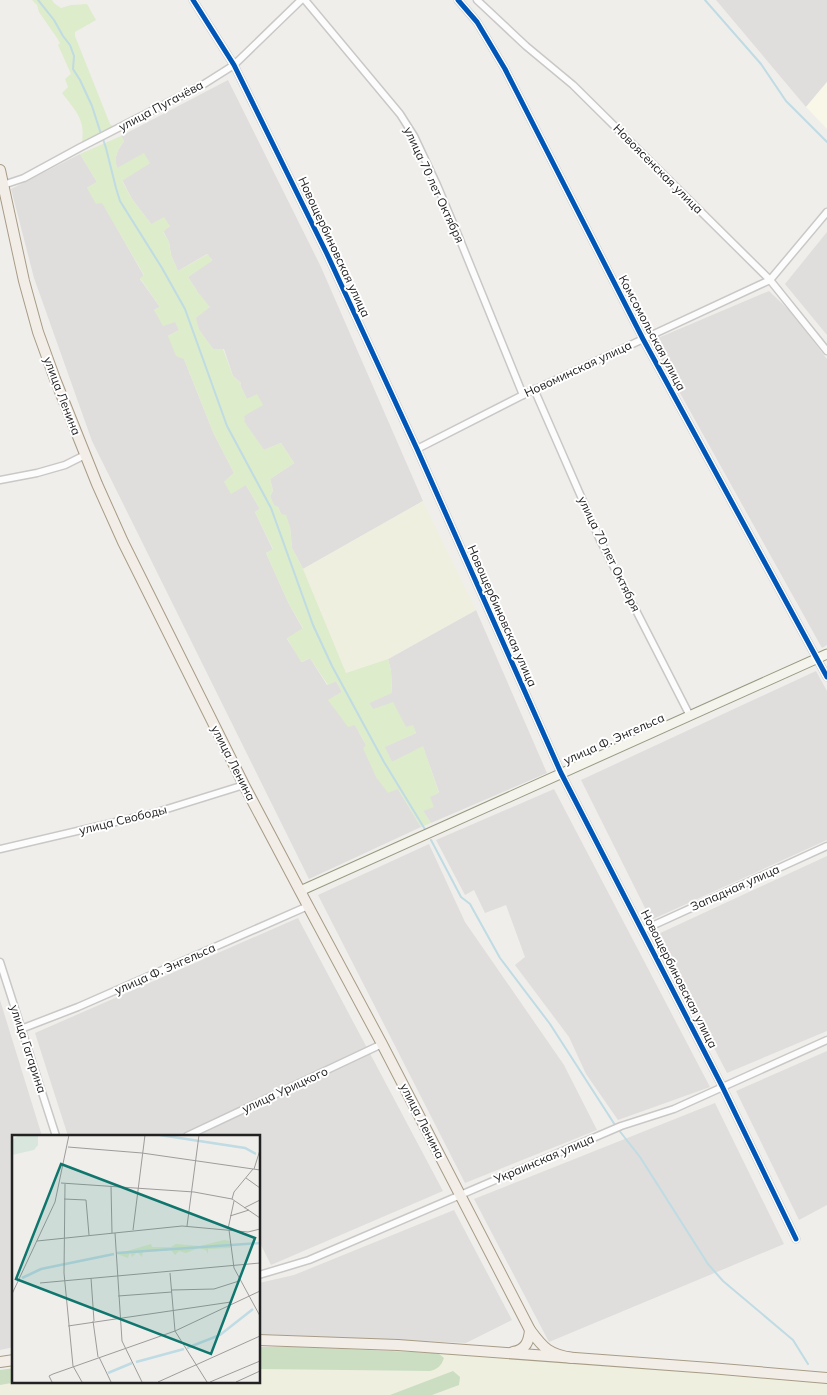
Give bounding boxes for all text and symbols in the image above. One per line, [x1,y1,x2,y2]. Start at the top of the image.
street label: улица Пугачёва [116,77,206,134]
street label: Новоясенская улица [610,121,706,217]
street label: улица 70 лет Октября [401,124,468,245]
street label: Новощербиновская улица [295,174,374,319]
street label: Комсомольская улица [616,272,689,393]
street label: Новоминская улица [522,337,634,400]
street label: улица Ленина [41,355,84,437]
street label: улица 70 лет Октября [575,494,644,614]
street label: Новощербиновская улица [464,543,541,689]
street label: улица Ф. Энгельса [561,710,667,768]
street label: улица Ленина [208,723,259,803]
street label: улица Свободы [77,801,168,838]
street label: Западная улица [688,861,782,914]
street label: Новощербиновская улица [638,907,721,1051]
street label: улица Ф. Энгельса [112,940,218,998]
street label: улица Гагарина [7,1003,50,1095]
street label: улица Урицкого [239,1063,330,1116]
street label: улица Ленина [397,1081,448,1161]
street label: Украинская улица [491,1131,596,1187]
inset map [12,1135,260,1382]

